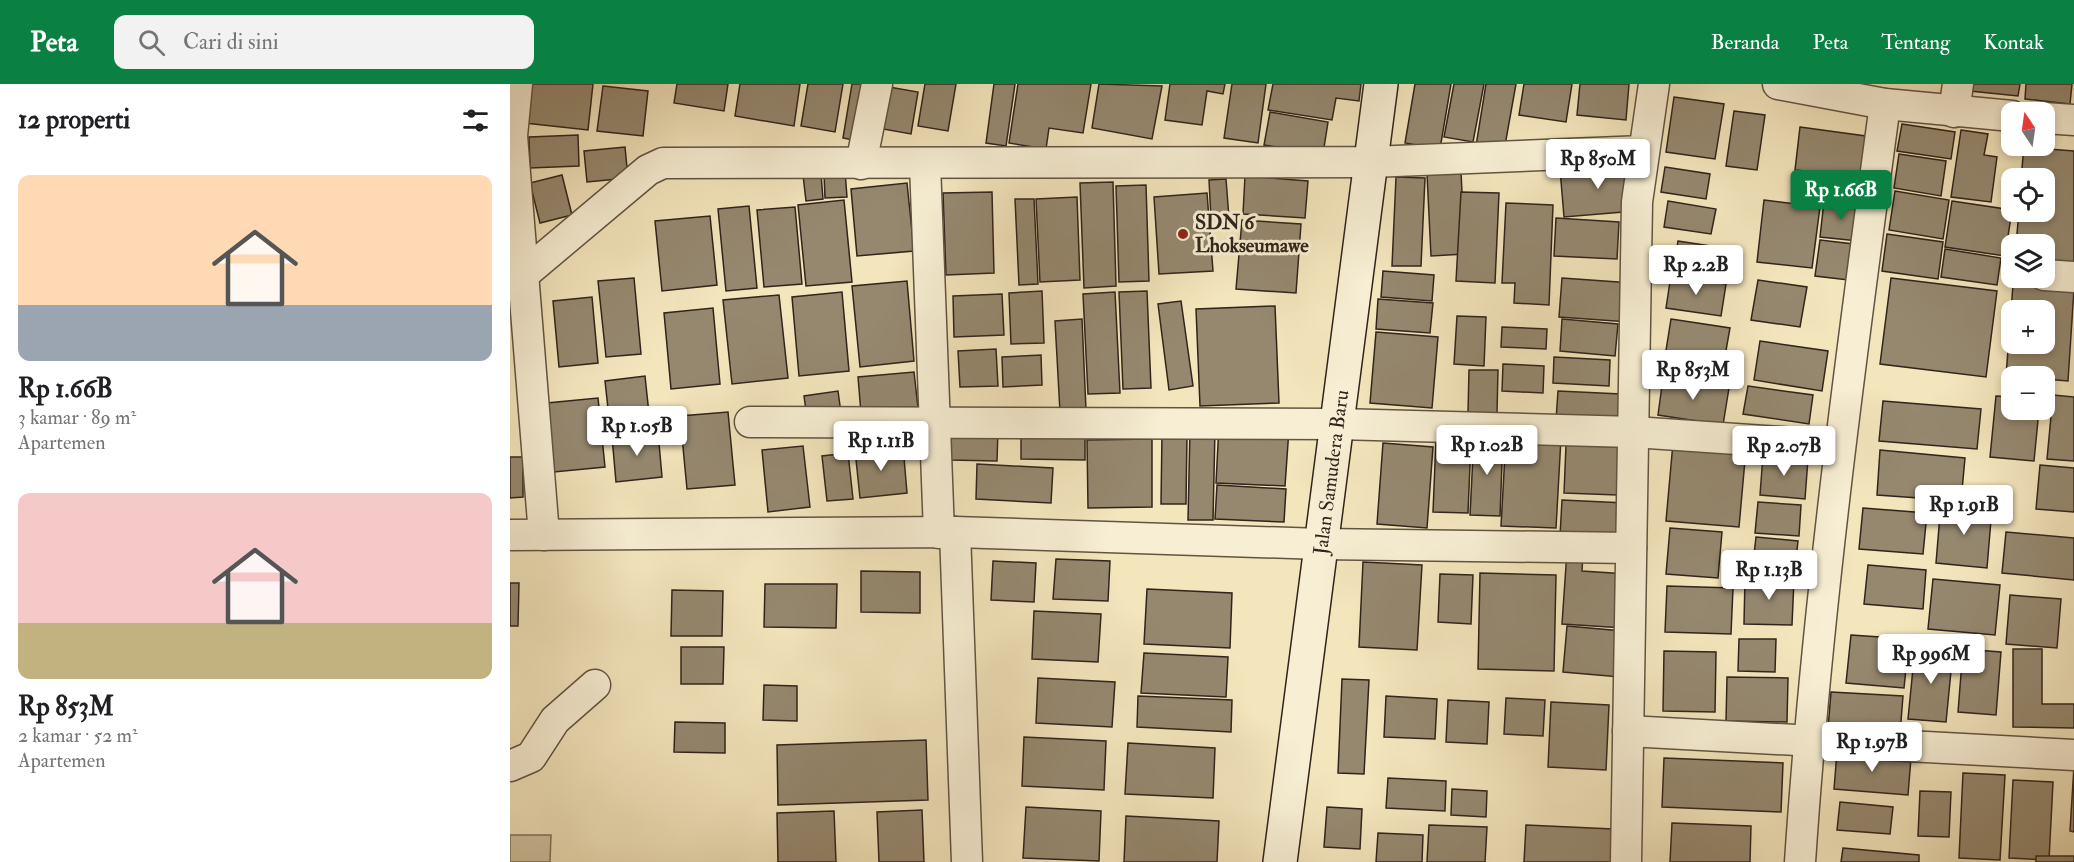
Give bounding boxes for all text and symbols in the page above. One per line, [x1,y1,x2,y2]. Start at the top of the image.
search box [114,15,534,69]
text: Peta [30,25,78,60]
icon: search [135,26,168,59]
text: Cari di sini [183,28,279,56]
text: Beranda [1711,29,1779,56]
text: Peta [1812,29,1848,56]
text: Tentang [1881,29,1950,56]
text: Kontak [1983,29,2044,56]
north arrow [2001,102,2055,156]
map controls [2001,102,2055,420]
text: 12 properti [18,104,130,136]
icon: filters [459,104,492,137]
pin: Rp 850M [1543,139,1653,190]
text: Rp 850M [1560,146,1636,171]
button: locate [2001,168,2055,222]
pin: Rp 1.66B [1779,170,1903,221]
text: Rp 1.66B [1805,177,1877,202]
place label: SDN 6 Lhokseumawe [1195,210,1309,258]
icon: home [201,214,309,322]
marker: SDN 6 Lhokseumawe [1176,227,1190,241]
button: layers [2001,234,2055,288]
pin: Rp 2.2B [1641,245,1751,296]
text: Rp 2.2B [1663,252,1729,277]
button: + [2001,300,2055,354]
pin: Rp 853M [1638,350,1748,401]
text: Rp 853M [1656,357,1730,382]
button: − [2001,366,2055,420]
text: Rp 1.66B [18,373,113,405]
street label: Jalan Samudera Baru [1308,388,1354,557]
text: 3 kamar · 89 m² [18,405,136,430]
pin: Rp 1.05B [575,406,699,457]
text: Rp 1.05B [601,413,673,438]
pin: Rp 1.11B [819,421,943,472]
pin: Rp 1.02B [1425,425,1549,476]
pin: Rp 2.07B [1722,426,1846,477]
text: Rp 1.11B [847,428,915,453]
text: Apartemen [18,430,105,455]
text: Rp 1.02B [1450,432,1524,457]
text: Rp 2.07B [1746,433,1822,458]
pin: Rp 1.91B [1902,485,2026,536]
text: Rp 1.91B [1929,492,1999,517]
icon: home [201,532,309,640]
pin: Rp 1.13B [1707,550,1831,601]
text: Rp 1.13B [1735,557,1803,582]
pin: Rp 996M [1876,634,1986,685]
text: Rp 996M [1892,641,1970,666]
text: Rp 853M [18,691,114,723]
pin: Rp 1.97B [1810,722,1934,773]
text: 2 kamar · 52 m² [18,723,138,748]
text: Rp 1.97B [1836,729,1908,754]
text: Apartemen [18,748,105,773]

